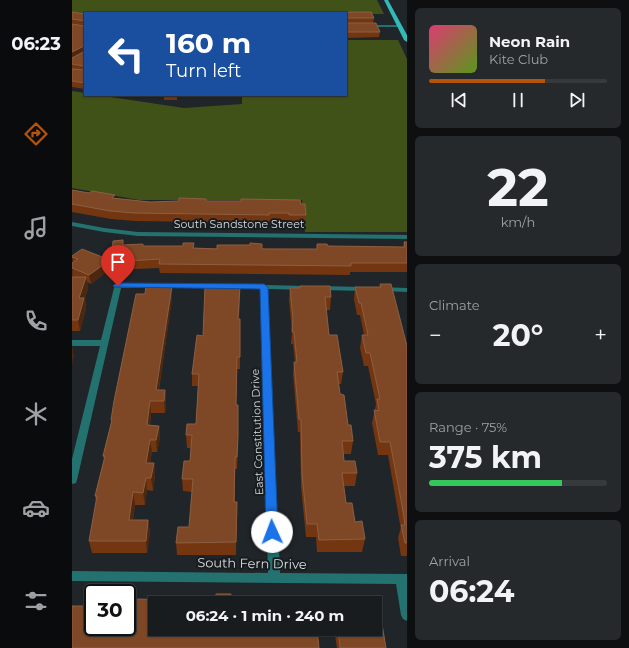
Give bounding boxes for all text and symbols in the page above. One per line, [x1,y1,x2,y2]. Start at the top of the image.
text: 160 m [166,26,251,60]
icon: left [100,28,152,80]
text: Neon Rain [489,32,570,51]
text: 06:23 [11,33,61,55]
text: Kite Club [489,51,548,67]
text: Turn left [166,60,241,82]
icon: previous [448,89,470,111]
icon: pause [507,89,529,111]
icon: next [566,89,588,111]
icon: directions [22,120,50,148]
text: 22 [487,156,549,219]
icon: music [22,214,50,242]
text: km/h [501,214,535,230]
street label: South Sandstone Street [174,217,305,231]
pin [101,245,135,286]
icon: arrive [107,251,129,273]
text: Climate [429,297,480,313]
icon: phone [22,307,50,335]
text: 20° [493,317,543,354]
text: − [429,322,442,349]
text: + [594,322,607,349]
street label: East Constitution Drive [248,368,266,495]
icon: climate [22,400,50,428]
text: Range · 75% [429,419,507,435]
text: 375 km [429,439,542,476]
icon: car [22,494,50,522]
position arrow [251,511,293,553]
text: Arrival [429,553,470,569]
street label: South Fern Drive [197,554,307,572]
text: 06:24 [429,573,514,610]
speed limit sign: 30 [84,584,136,636]
icon: filters [22,587,50,615]
text: 06:24 · 1 min · 240 m [186,606,344,625]

